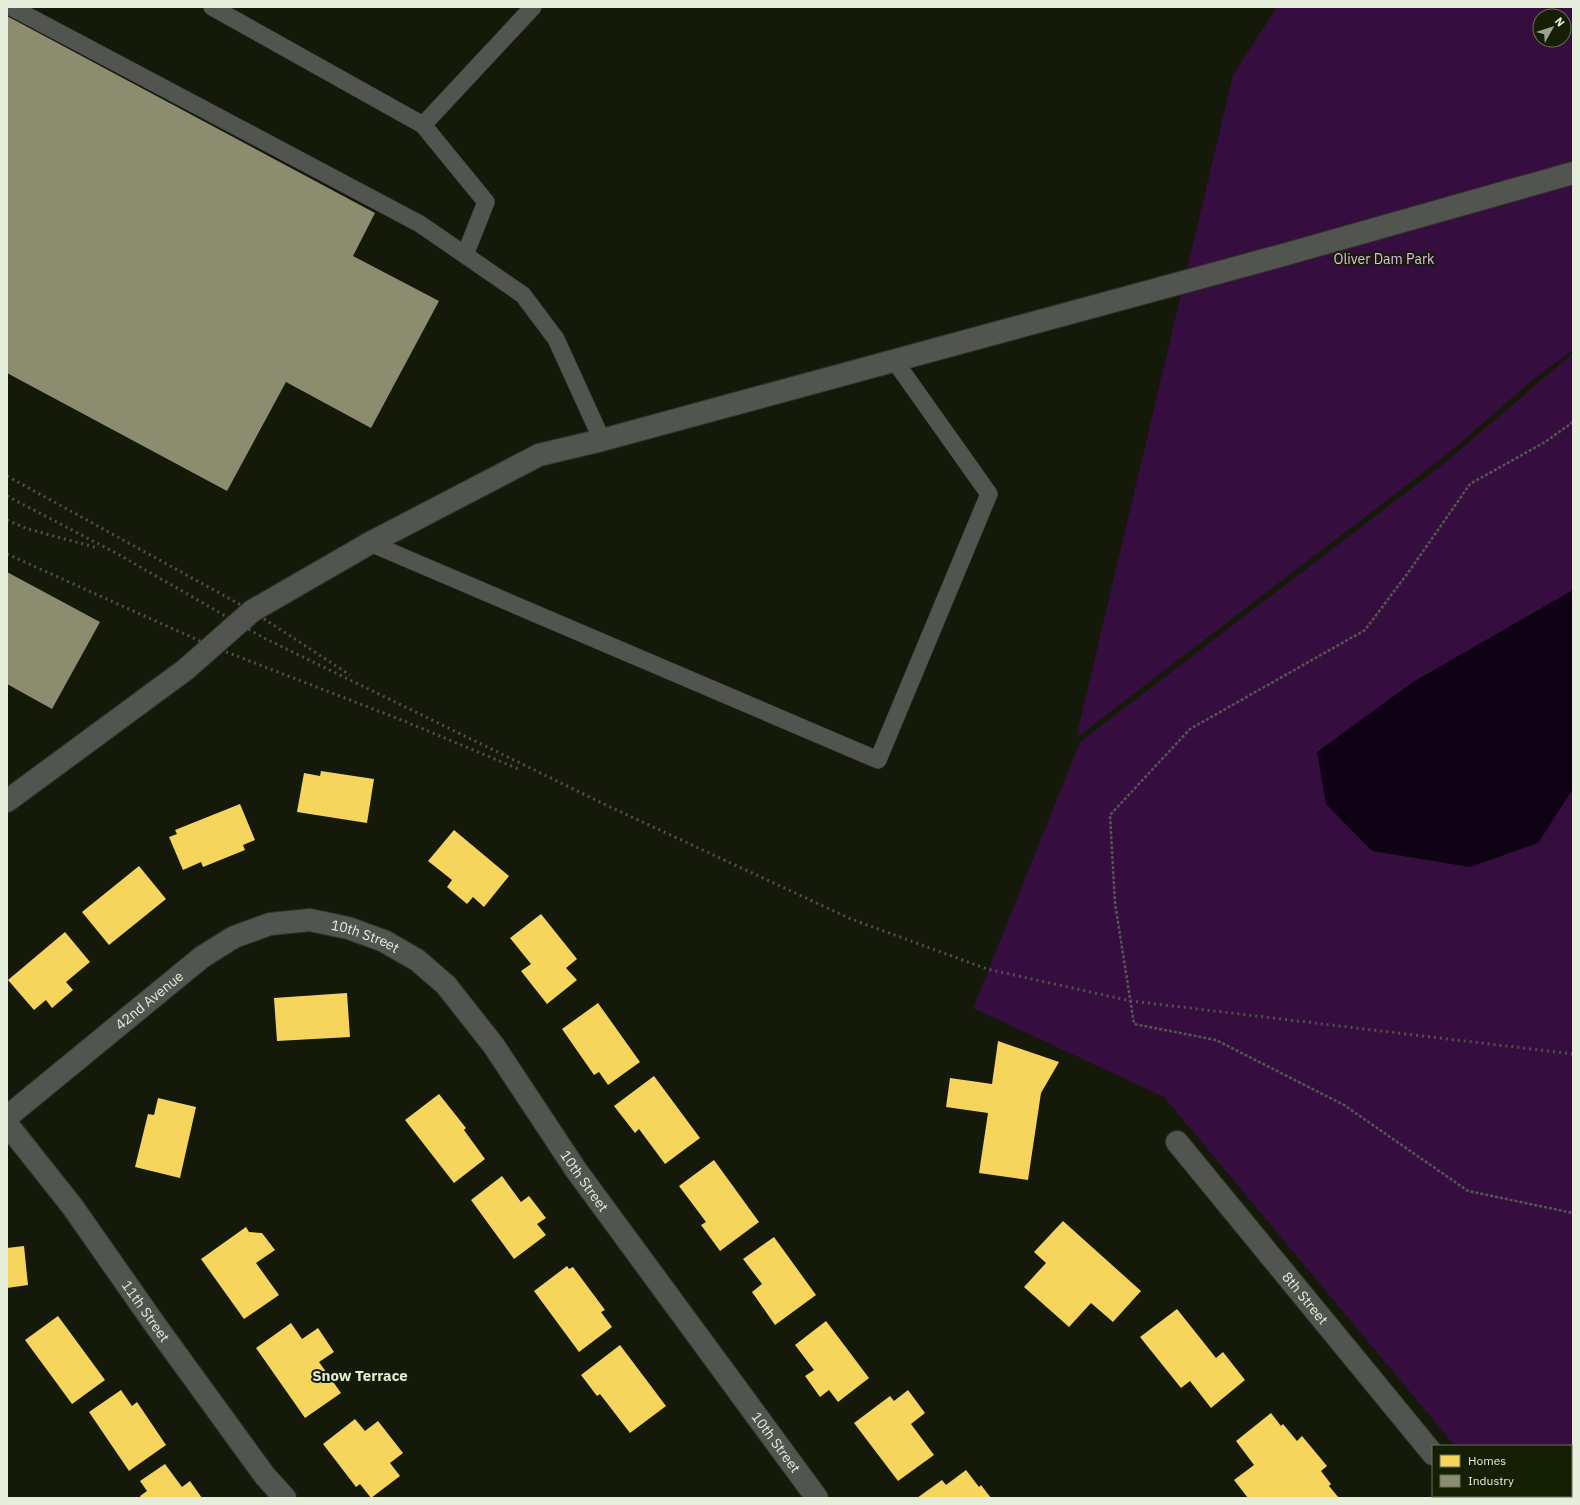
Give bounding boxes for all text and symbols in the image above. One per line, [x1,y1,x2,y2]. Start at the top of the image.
north arrow [1532,8,1572,48]
text: N [1552,14,1568,29]
park label: Oliver Dam Park [1334,250,1435,268]
street label: 10th Street [330,916,403,957]
street label: 42nd Avenue [111,967,187,1034]
street label: 10th Street [556,1147,613,1215]
street label: 8th Street [1278,1268,1332,1328]
street label: 11th Street [118,1277,174,1346]
district label: Snow Terrace [312,1366,408,1385]
street label: 10th Street [748,1408,804,1476]
legend [1432,1445,1572,1497]
text: Homes [1468,1453,1506,1468]
text: Industry [1468,1473,1514,1488]

